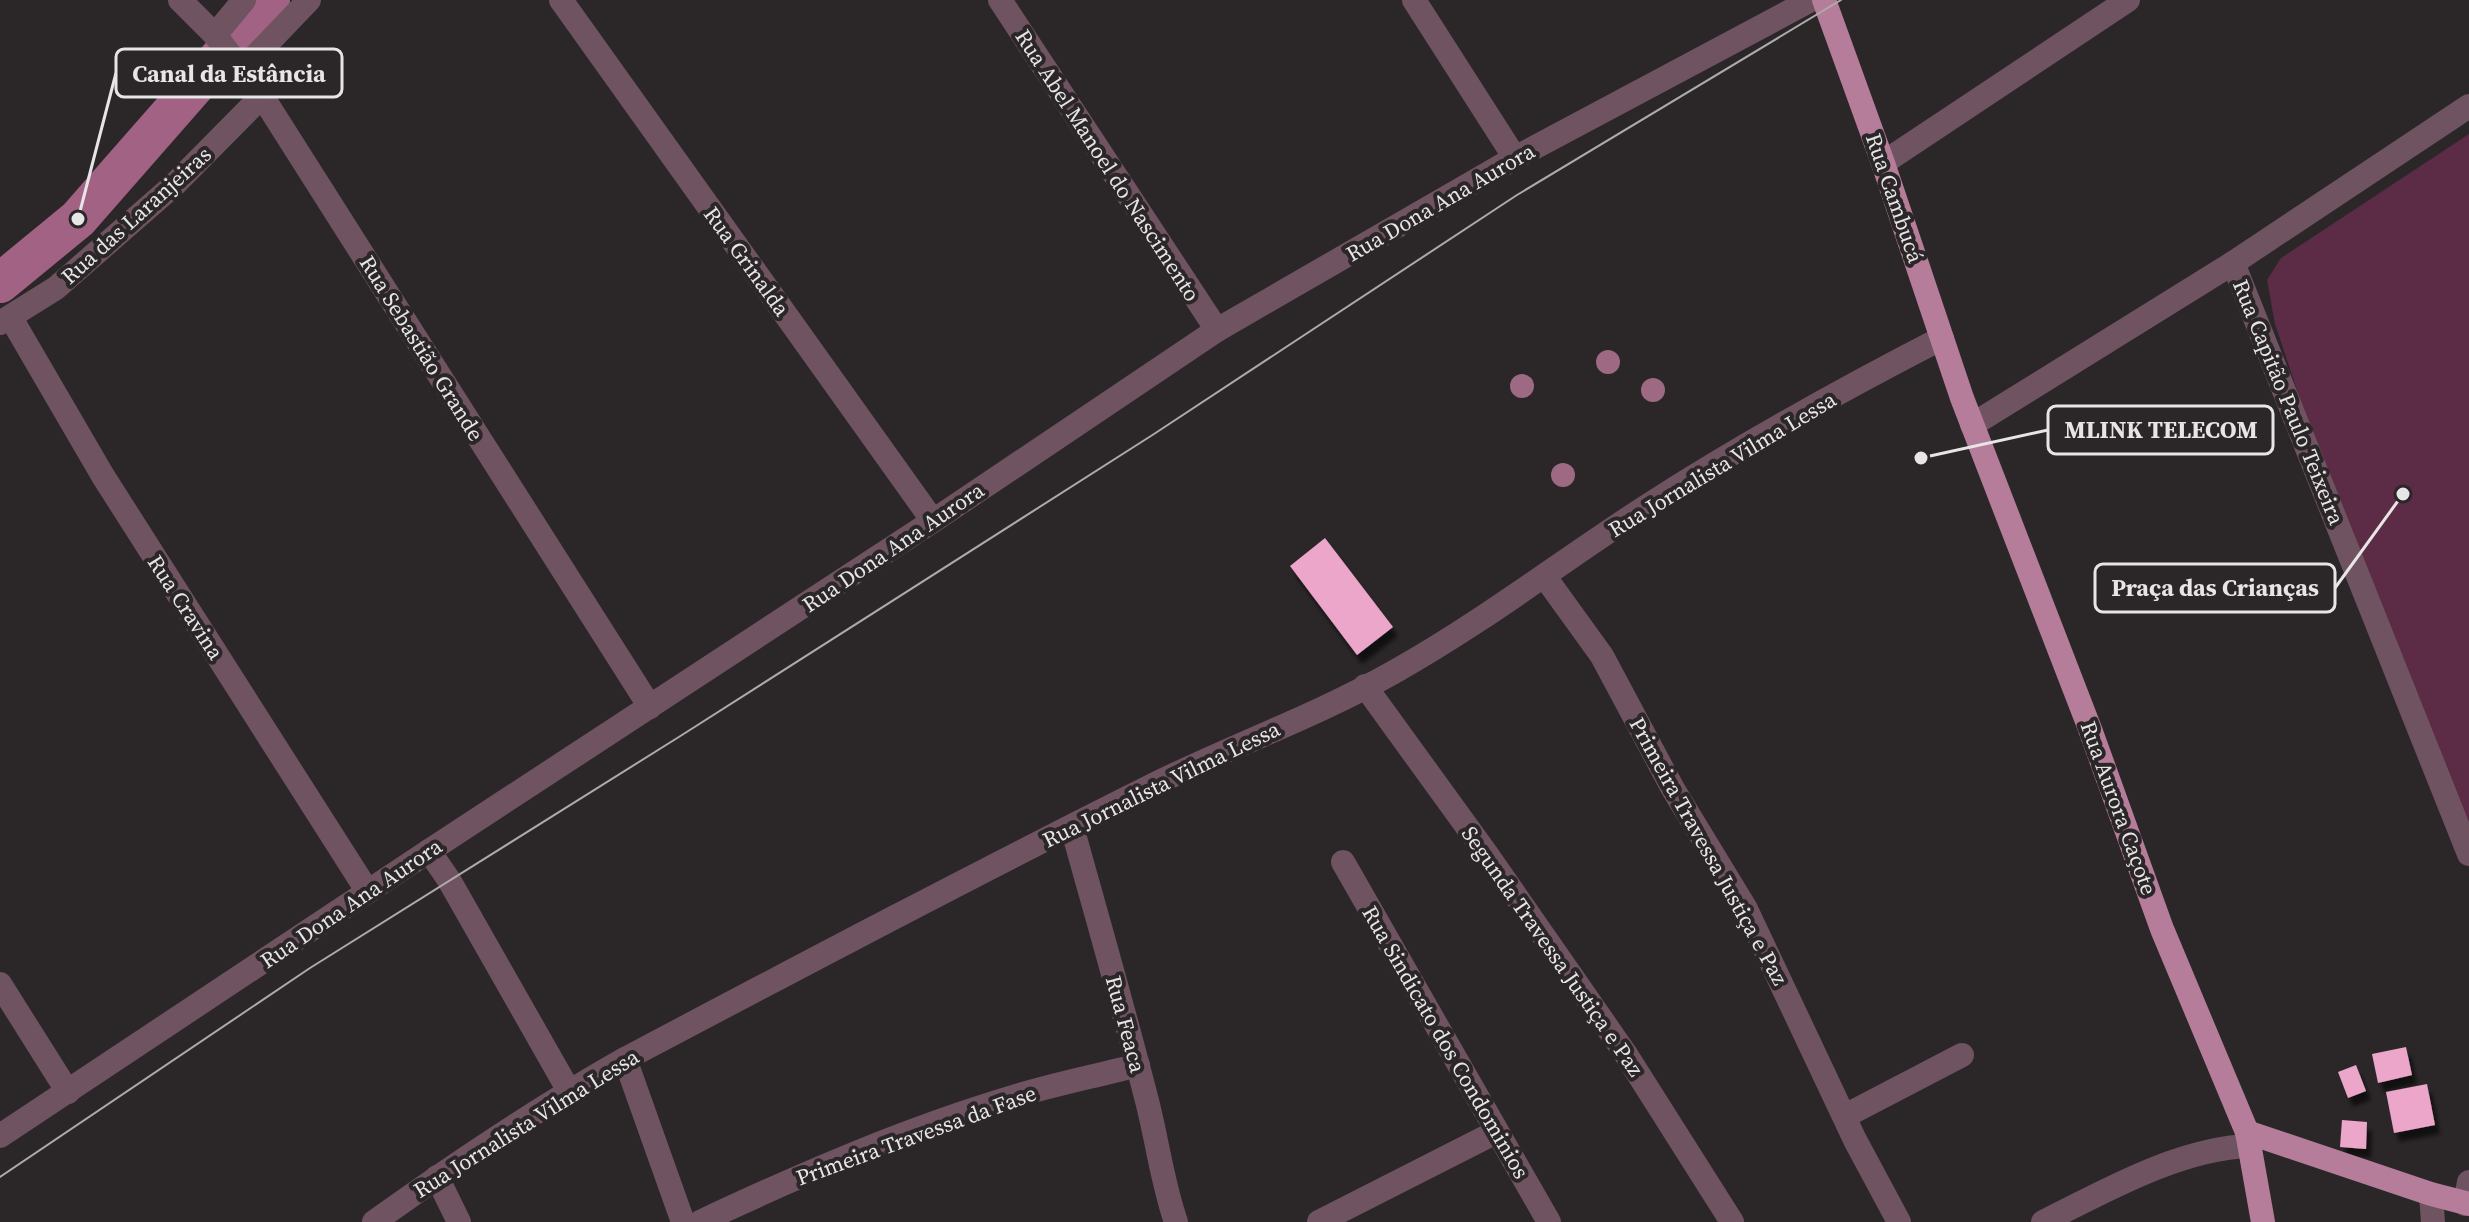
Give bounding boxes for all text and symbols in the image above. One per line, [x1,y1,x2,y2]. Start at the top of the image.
street label: Rua Abel Manoel do Nascimento [1009,23,1207,307]
callout: Canal da Estância [116,49,342,97]
text: Canal da Estância [132,57,326,90]
street label: Rua Cambucá [1859,129,1931,267]
street label: Rua Dona Ana Aurora [1340,135,1541,268]
street label: Rua das Laranjeiras [54,139,218,291]
street label: Rua Grinalda [697,200,797,322]
street label: Rua Sebastião Grande [353,250,491,446]
street label: Rua Capitão Paulo Teixeira [2226,275,2352,530]
street label: Rua Jornalista Vilma Lessa [1603,384,1842,544]
callout: MLINK TELECOM [2048,406,2273,454]
text: MLINK TELECOM [2064,413,2258,446]
street label: Rua Dona Ana Aurora [796,474,990,619]
street label: Rua Cravina [141,549,231,666]
callout: Praça das Crianças [2095,564,2335,612]
text: Praça das Crianças [2111,571,2319,604]
street label: Primeira Travessa Justiça e Paz [1623,712,1795,990]
street label: Rua Jornalista Vilma Lessa [1037,713,1285,855]
street label: Rua Aurora Caçote [2074,717,2164,899]
street label: Segunda Travessa Justiça e Paz [1455,820,1651,1082]
street label: Rua Dona Ana Aurora [254,830,448,975]
street label: Rua Sindicato dos Condominios [1355,900,1537,1184]
street label: Rua Feaca [1099,972,1154,1077]
street label: Rua Jornalista Vilma Lessa [408,1041,645,1205]
street label: Primeira Travessa da Fase [792,1078,1040,1192]

